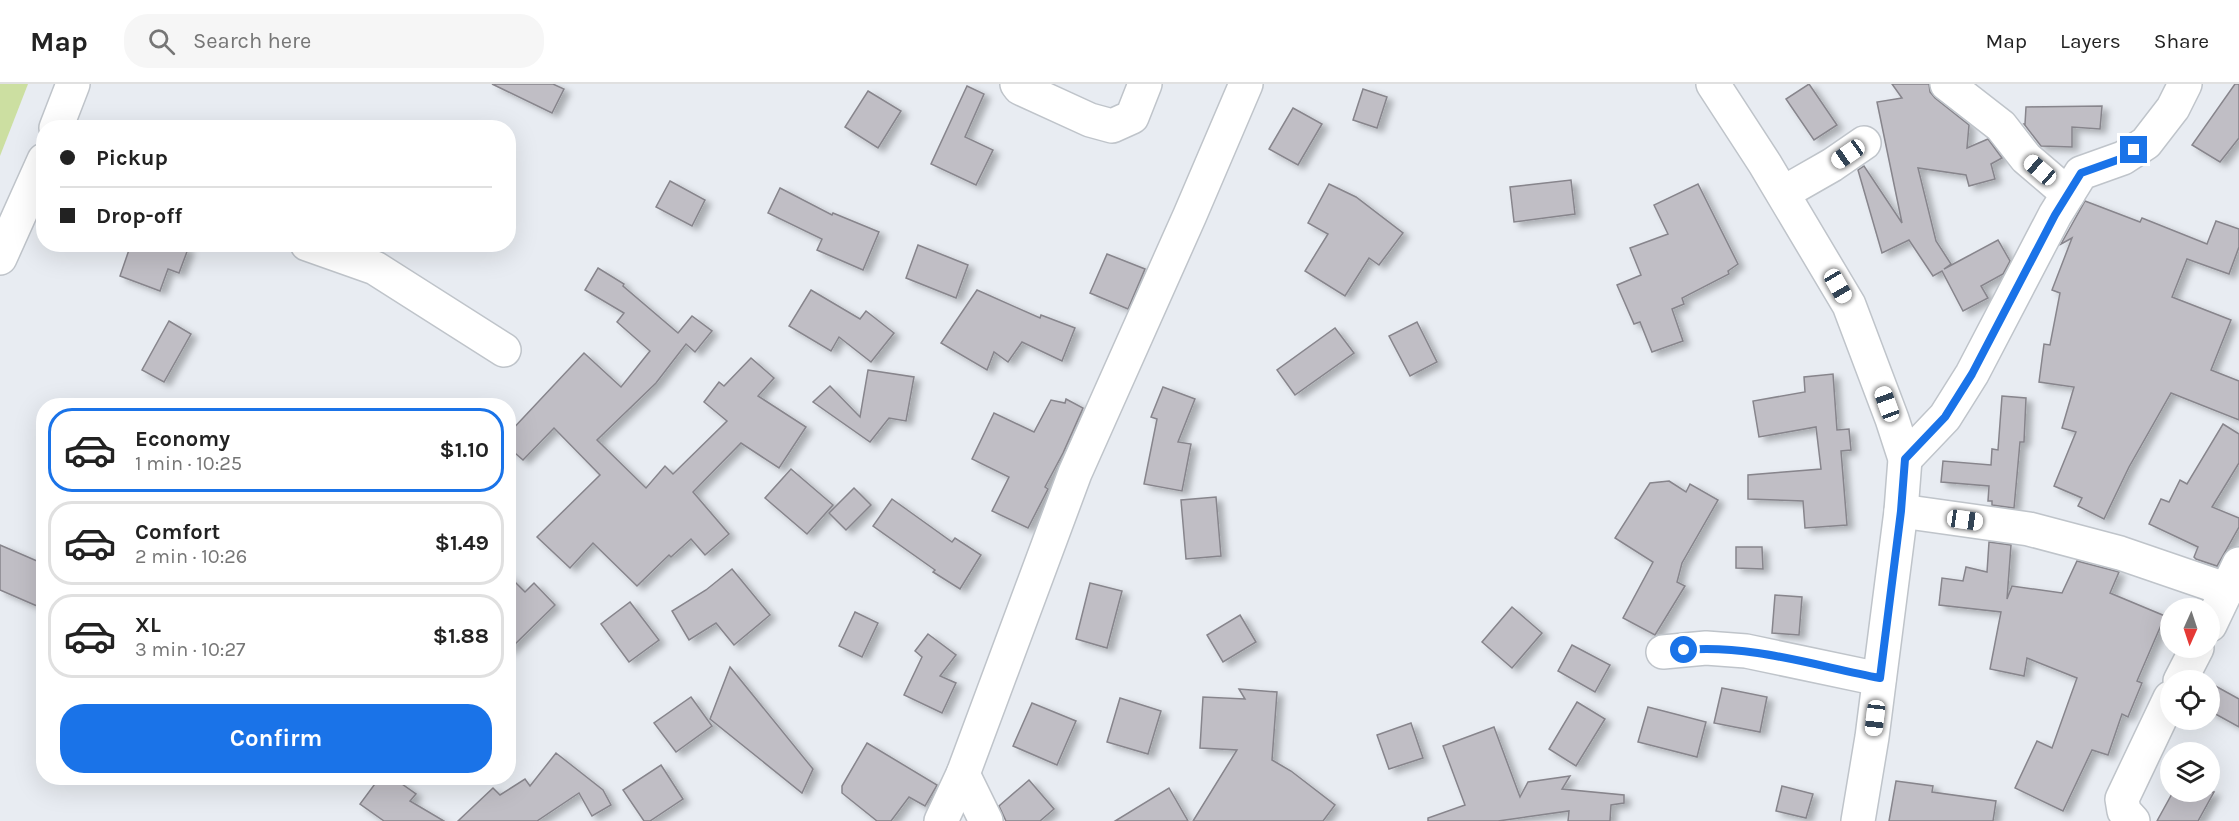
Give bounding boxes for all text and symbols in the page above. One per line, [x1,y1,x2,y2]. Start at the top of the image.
search box [124,14,544,68]
text: Map [30,25,88,58]
icon: search [145,25,178,58]
text: Search here [193,28,311,54]
text: Map [1985,29,2027,53]
text: Layers [2060,29,2121,53]
text: Share [2154,29,2209,53]
car [1828,136,1868,172]
route end [2120,136,2147,163]
text: Pickup [96,145,168,171]
car [2021,151,2059,189]
text: Drop-off [96,203,182,229]
car [1821,266,1855,306]
car [1872,384,1902,424]
icon: car [63,423,117,477]
text: Economy [135,426,230,452]
text: $1.10 [440,437,489,463]
text: 1 min · 10:25 [135,452,242,475]
car [1946,509,1984,531]
icon: car [63,516,117,570]
text: Comfort [135,519,220,545]
text: $1.49 [435,530,489,556]
text: 2 min · 10:26 [135,545,247,568]
north arrow [2160,598,2220,658]
map controls [2160,598,2220,802]
icon: car [63,609,117,663]
text: XL [135,612,161,638]
text: $1.88 [433,623,489,649]
route start [1670,636,1697,663]
text: 3 min · 10:27 [135,638,245,661]
button: locate [2160,670,2220,730]
car [1864,699,1886,737]
button: Confirm [60,704,492,773]
button: layers [2160,742,2220,802]

